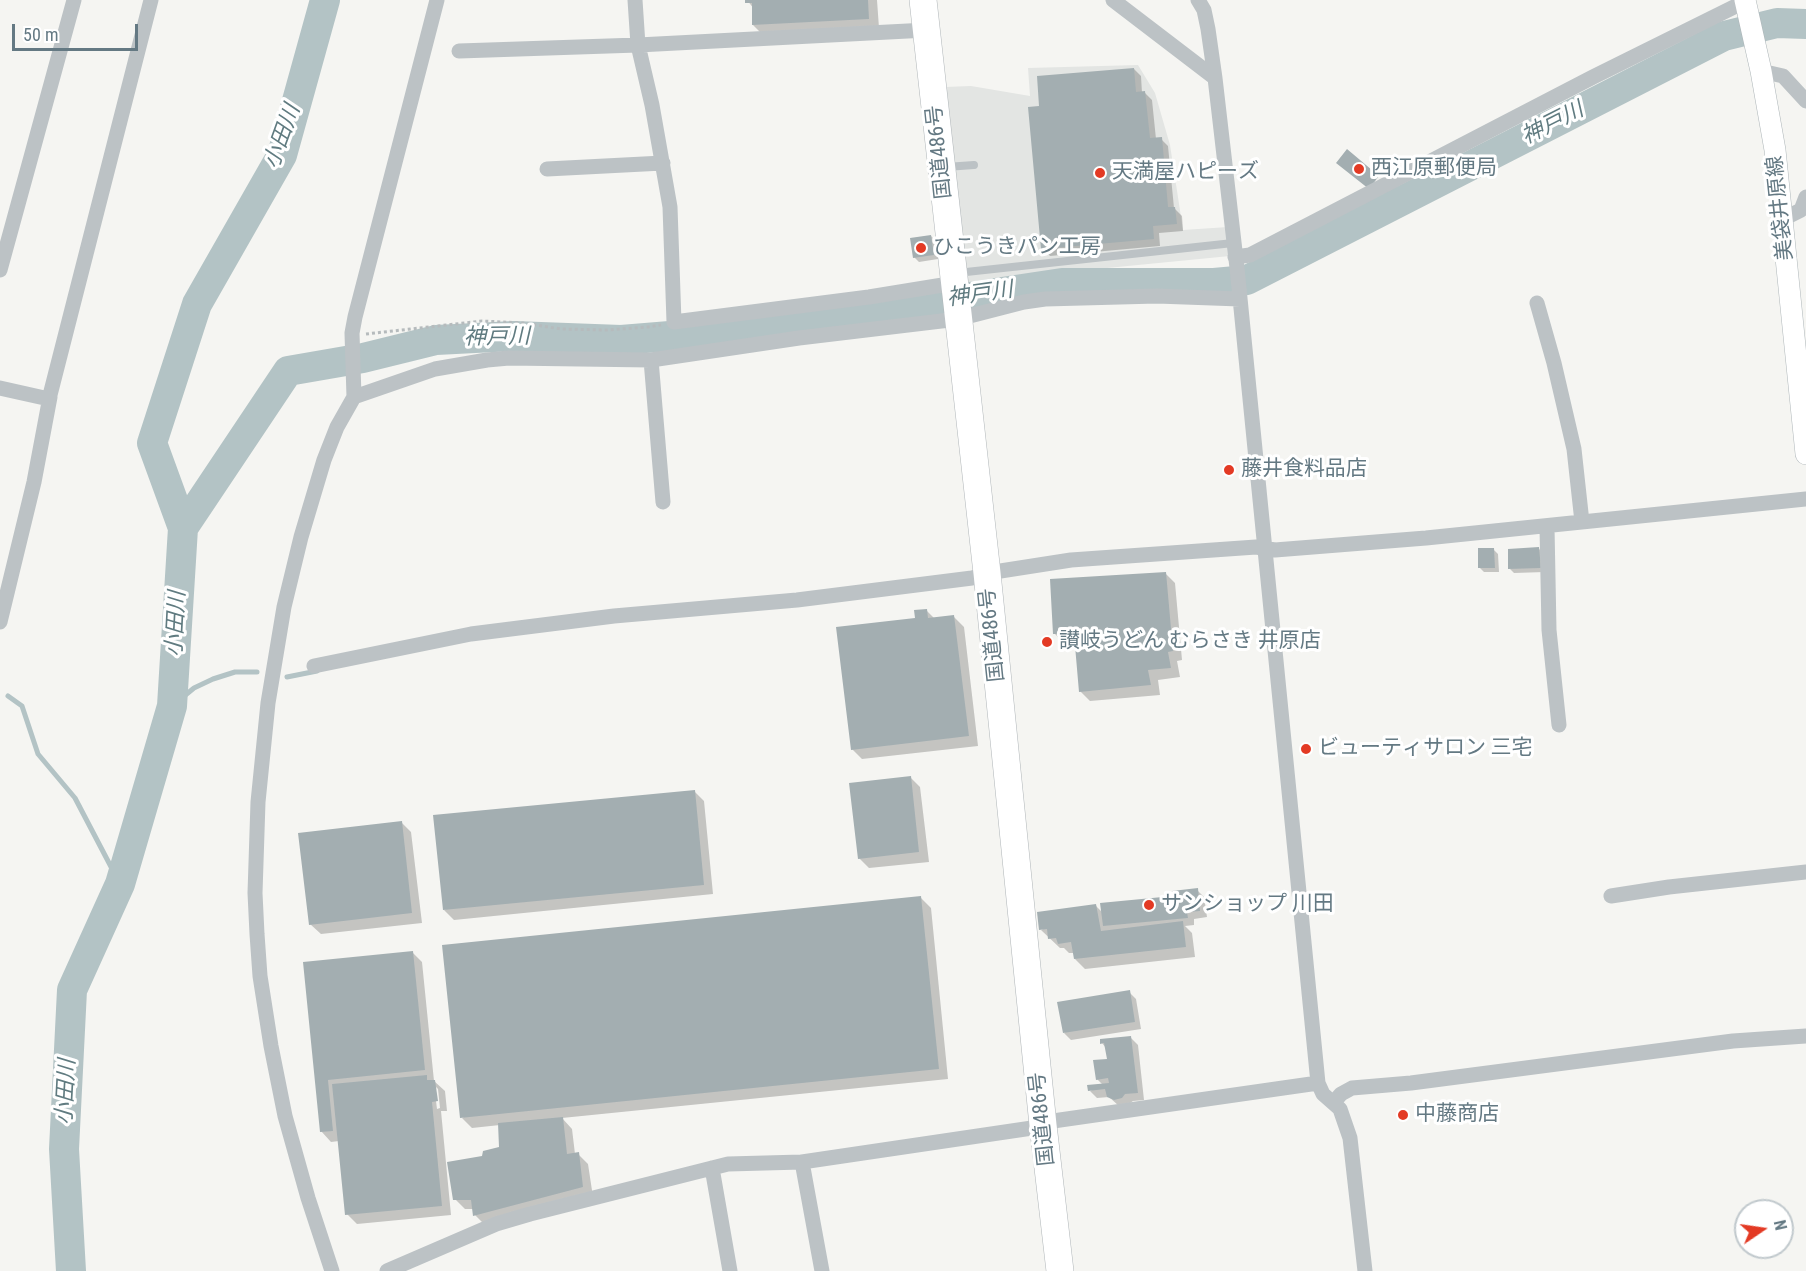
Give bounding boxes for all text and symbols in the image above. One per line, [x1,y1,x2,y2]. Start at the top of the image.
scale bar [15,12,141,50]
text: 50 m [23,24,58,45]
water label: 神戸川 [1518,97,1588,151]
water label: 小田川 [259,101,307,173]
street label: 国道486号 [923,104,957,200]
street label: 美袋井原線 [1763,154,1799,262]
place label: 西江原郵便局 [1371,156,1497,182]
place label: 天満屋ハピーズ [1112,160,1259,186]
marker: 西江原郵便局 [1352,162,1366,176]
marker: 天満屋ハピーズ [1093,166,1107,180]
place label: ひこうきパン工房 [933,235,1101,261]
marker: ひこうきパン工房 [914,241,928,255]
water label: 神戸川 [945,277,1015,313]
water label: 神戸川 [464,324,530,352]
place label: 藤井食料品店 [1241,457,1367,483]
marker: 藤井食料品店 [1222,463,1236,477]
street label: 国道486号 [976,587,1010,683]
water label: 小田川 [162,590,192,658]
place label: 讃岐うどん むらさき 井原店 [1059,629,1321,655]
marker: 讃岐うどん むらさき 井原店 [1040,635,1054,649]
place label: ビューティサロン 三宅 [1318,736,1533,762]
marker: ビューティサロン 三宅 [1299,742,1313,756]
place label: サンショップ 川田 [1161,892,1334,918]
marker: サンショップ 川田 [1142,898,1156,912]
water label: 小田川 [52,1058,82,1126]
street label: 国道486号 [1026,1071,1060,1167]
place label: 中藤商店 [1415,1102,1499,1128]
marker: 中藤商店 [1396,1108,1410,1122]
north arrow [1734,1199,1794,1259]
text: N [1770,1218,1790,1232]

